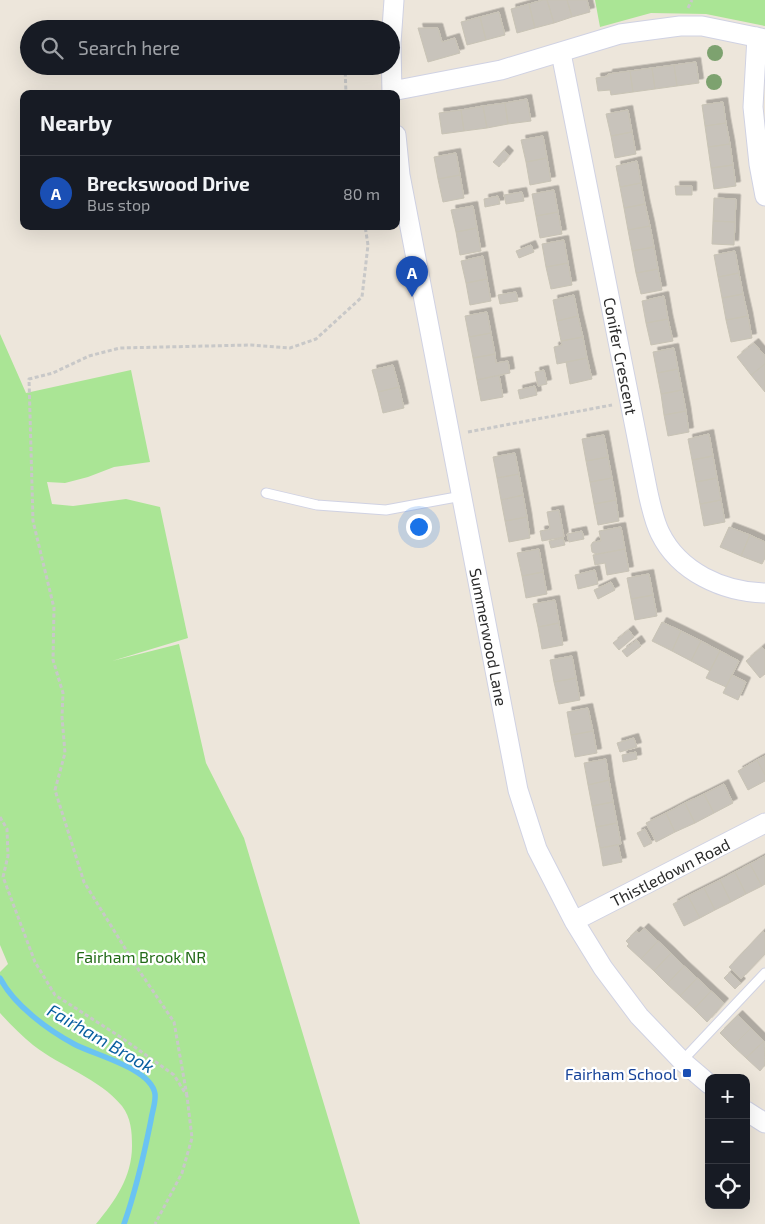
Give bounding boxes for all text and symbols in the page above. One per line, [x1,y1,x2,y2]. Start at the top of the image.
search box [20,20,400,75]
icon: search [38,34,66,62]
text: Search here [78,36,180,59]
text: Nearby [40,110,112,135]
text: Breckswood Drive [87,172,250,195]
text: A [51,184,61,203]
text: 80 m [343,184,380,203]
text: Bus stop [87,195,150,214]
pin: A [396,256,428,297]
street label: Conifer Crescent [600,296,642,416]
your location [406,514,432,540]
street label: Summerwood Lane [466,566,512,708]
street label: Thistledown Road [607,834,733,910]
park label: Fairham Brook NR [76,947,206,966]
water label: Fairham Brook [44,999,158,1077]
place label: Fairham School [565,1064,677,1083]
marker: Fairham School [681,1067,693,1079]
map controls [705,1074,750,1209]
button: + [705,1074,750,1119]
button: − [705,1119,750,1164]
button: locate [705,1164,750,1209]

